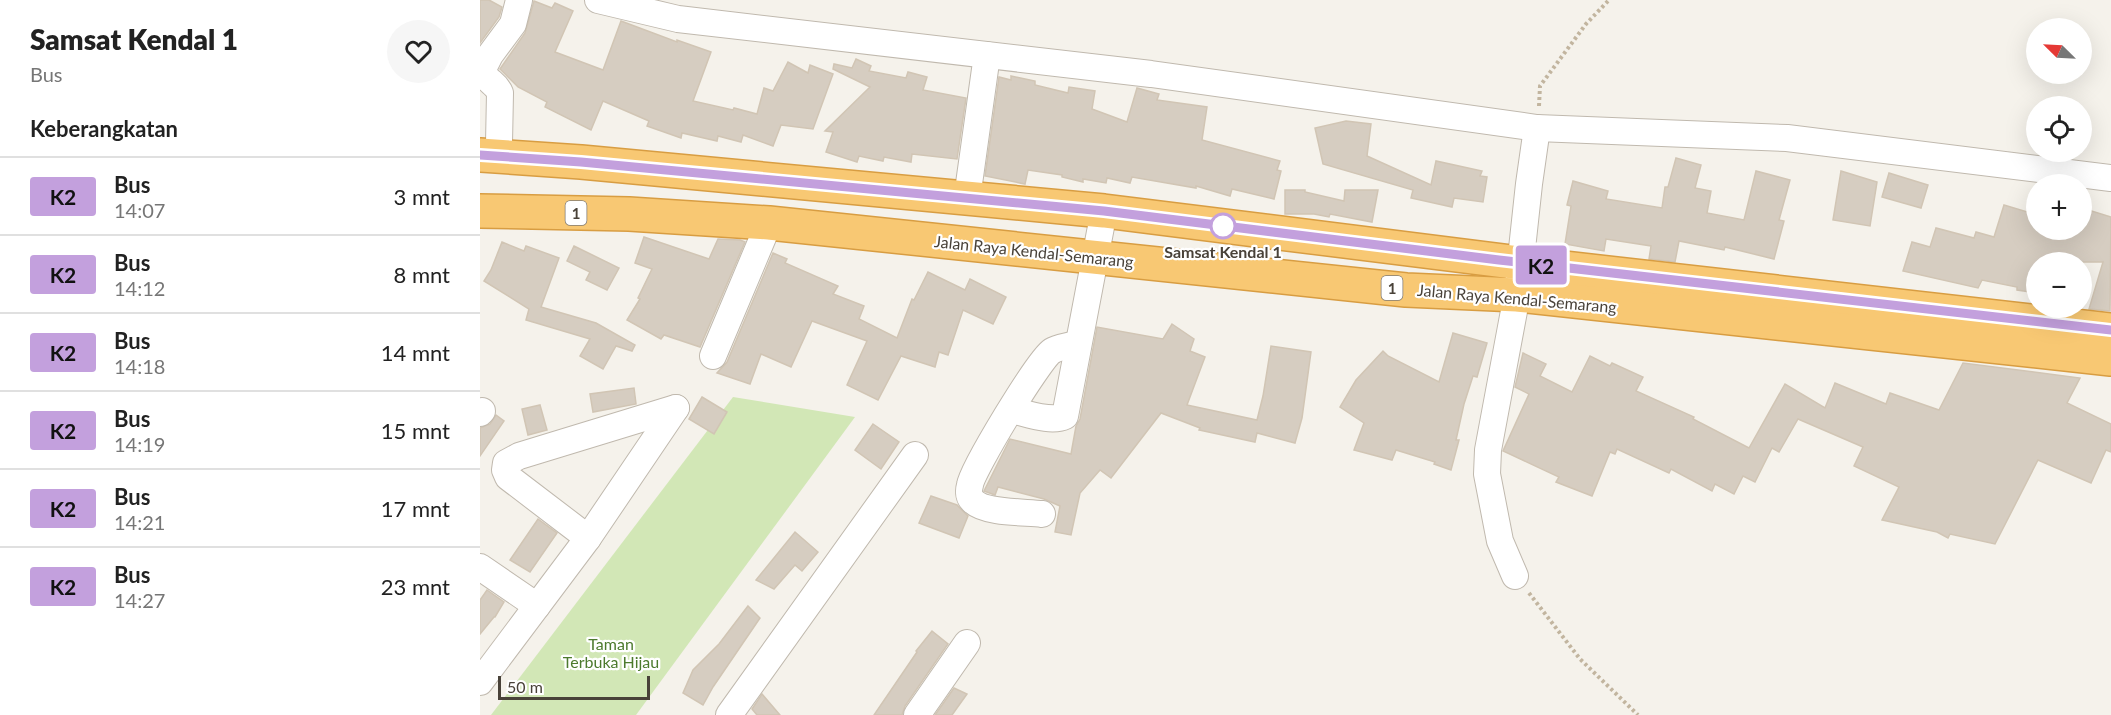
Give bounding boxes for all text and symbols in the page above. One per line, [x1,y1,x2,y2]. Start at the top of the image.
north arrow [2026,18,2092,84]
map controls [2026,18,2092,318]
button: heart [387,20,450,83]
text: Samsat Kendal 1 [30,22,238,56]
text: Bus [30,62,63,86]
button: locate [2026,96,2092,162]
text: Keberangkatan [30,115,178,142]
text: Bus [114,171,150,198]
button: + [2026,174,2092,240]
text: 3 mnt [394,183,450,210]
text: K2 [50,184,76,209]
text: 14:07 [114,198,165,222]
road number: 1 [566,201,586,225]
marker: Samsat Kendal 1 [1210,213,1236,239]
street label: Jalan Raya Kendal-Semarang [934,231,1134,271]
place label: Samsat Kendal 1 [1164,242,1282,261]
line badge: K2 [1514,246,1568,284]
text: Bus [114,249,150,276]
button: − [2026,252,2092,318]
text: K2 [1528,253,1554,278]
text: 8 mnt [394,261,450,288]
text: K2 [50,262,76,287]
text: 14:12 [114,276,165,300]
road number: 1 [1382,276,1402,300]
street label: Jalan Raya Kendal-Semarang [1417,280,1617,316]
text: Bus [114,327,150,354]
text: 14 mnt [381,339,450,366]
text: K2 [50,340,76,365]
text: 14:18 [114,354,165,378]
text: Bus [114,405,150,432]
text: 15 mnt [381,417,450,444]
text: K2 [50,418,76,443]
text: 14:19 [114,432,165,456]
text: Bus [114,483,150,510]
text: 17 mnt [381,495,450,522]
text: K2 [50,496,76,521]
text: 14:21 [114,510,165,534]
text: Bus [114,561,150,588]
text: 23 mnt [381,573,450,600]
text: K2 [50,574,76,599]
text: 14:27 [114,588,165,612]
park label: Taman Terbuka Hijau [563,634,659,671]
scale bar [498,673,650,700]
text: 50 m [507,677,543,696]

